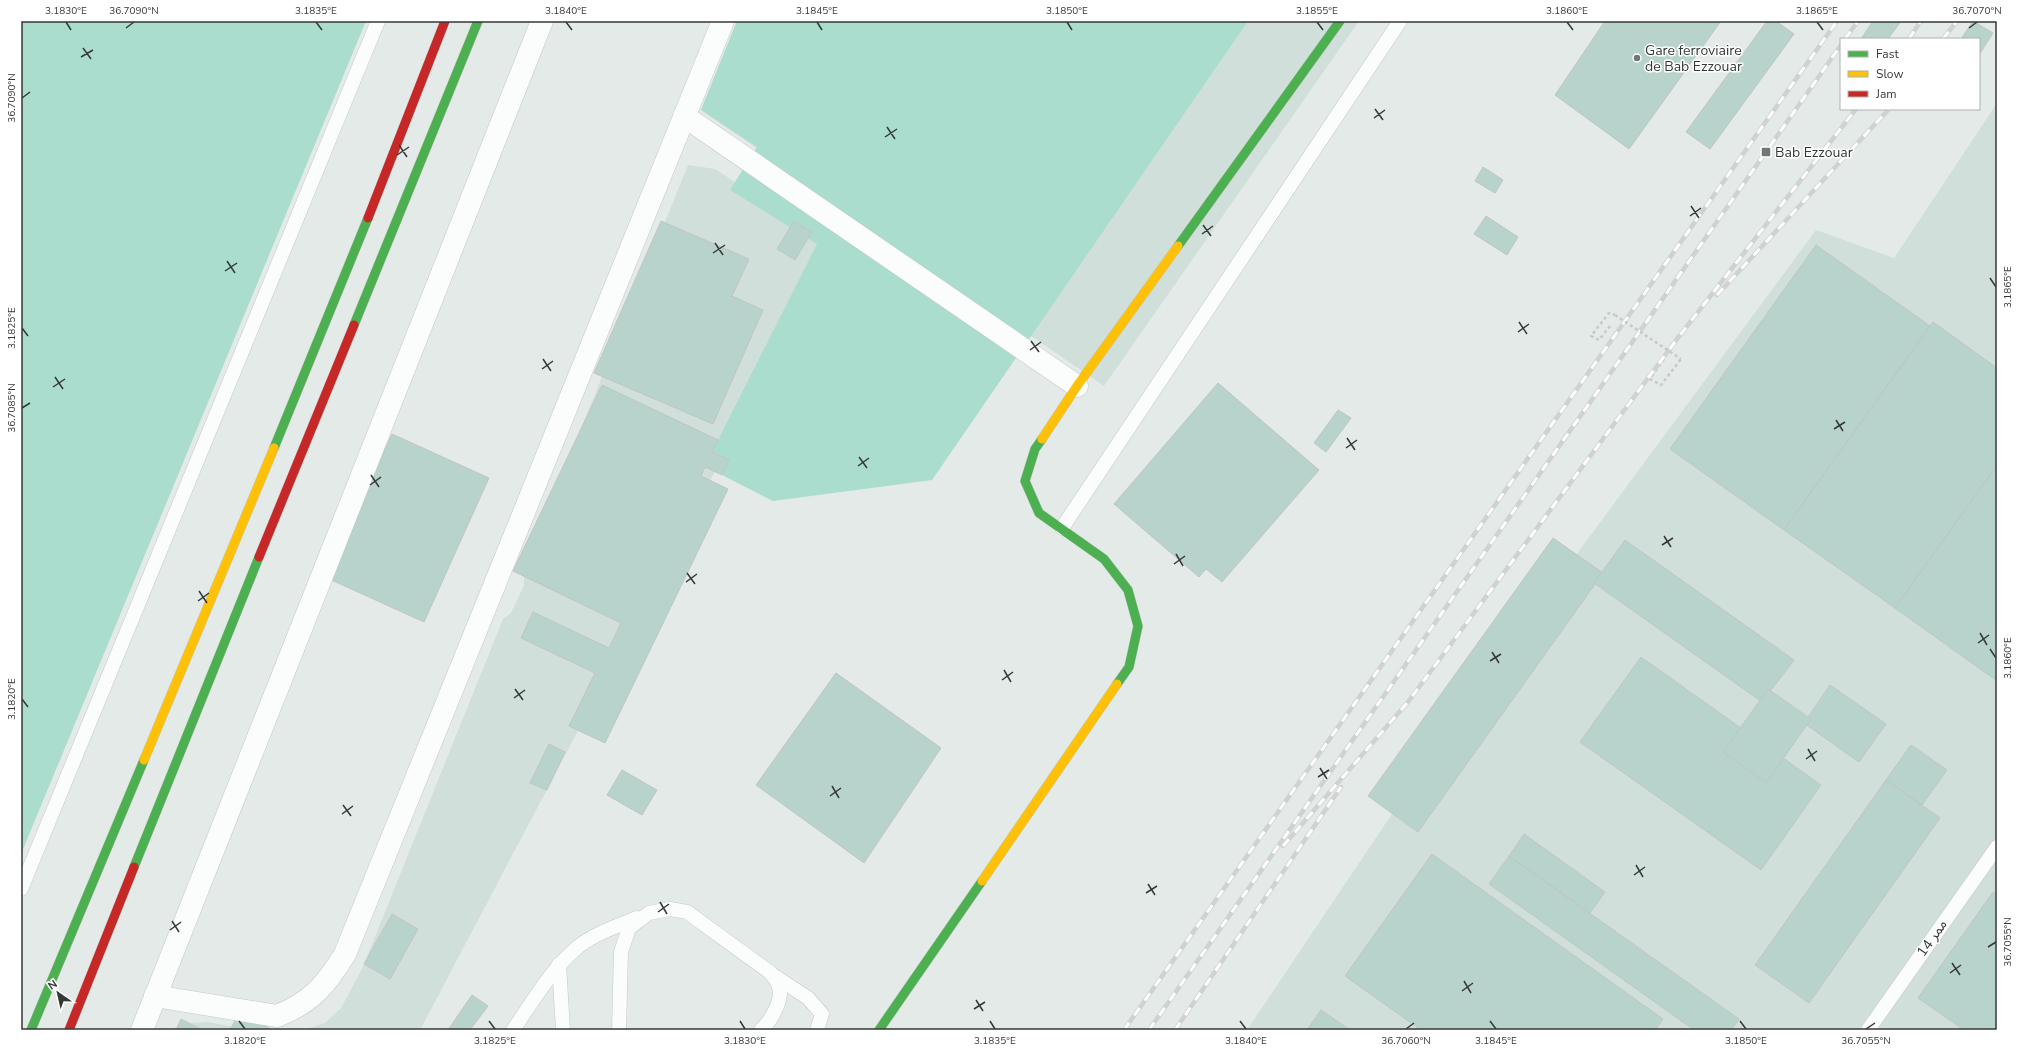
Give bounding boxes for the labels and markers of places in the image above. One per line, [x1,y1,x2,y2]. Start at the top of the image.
place label: Gare ferroviaire de Bab Ezzouar [1645,41,1742,76]
marker: Gare ferroviaire de Bab Ezzouar [1632,53,1642,63]
place label: Bab Ezzouar [1775,143,1853,162]
marker: Bab Ezzouar [1760,146,1772,158]

